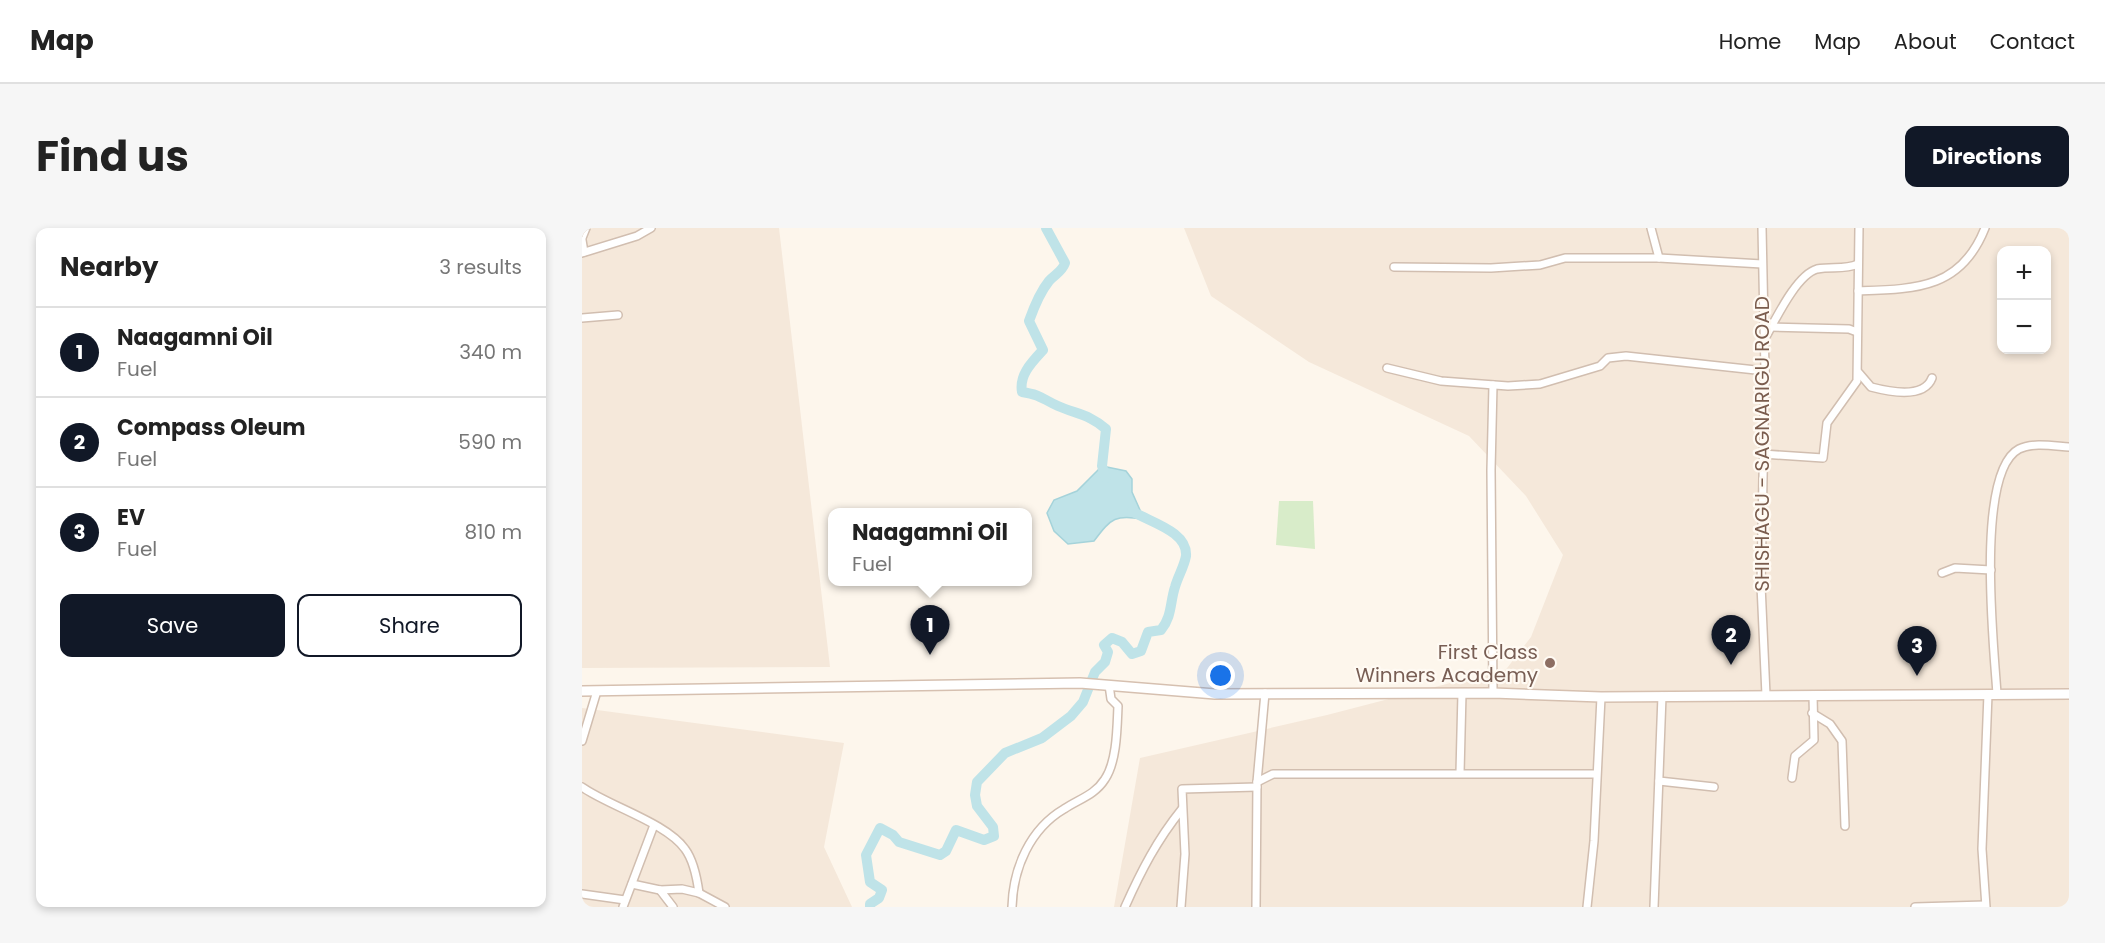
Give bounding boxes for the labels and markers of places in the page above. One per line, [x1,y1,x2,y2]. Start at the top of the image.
pin: 1 [910,606,950,655]
pin: 2 [1712,616,1750,665]
pin: 3 [1898,626,1936,676]
place label: First Class Winners Academy [1355,638,1538,689]
marker: First Class Winners Academy [1543,656,1557,670]

